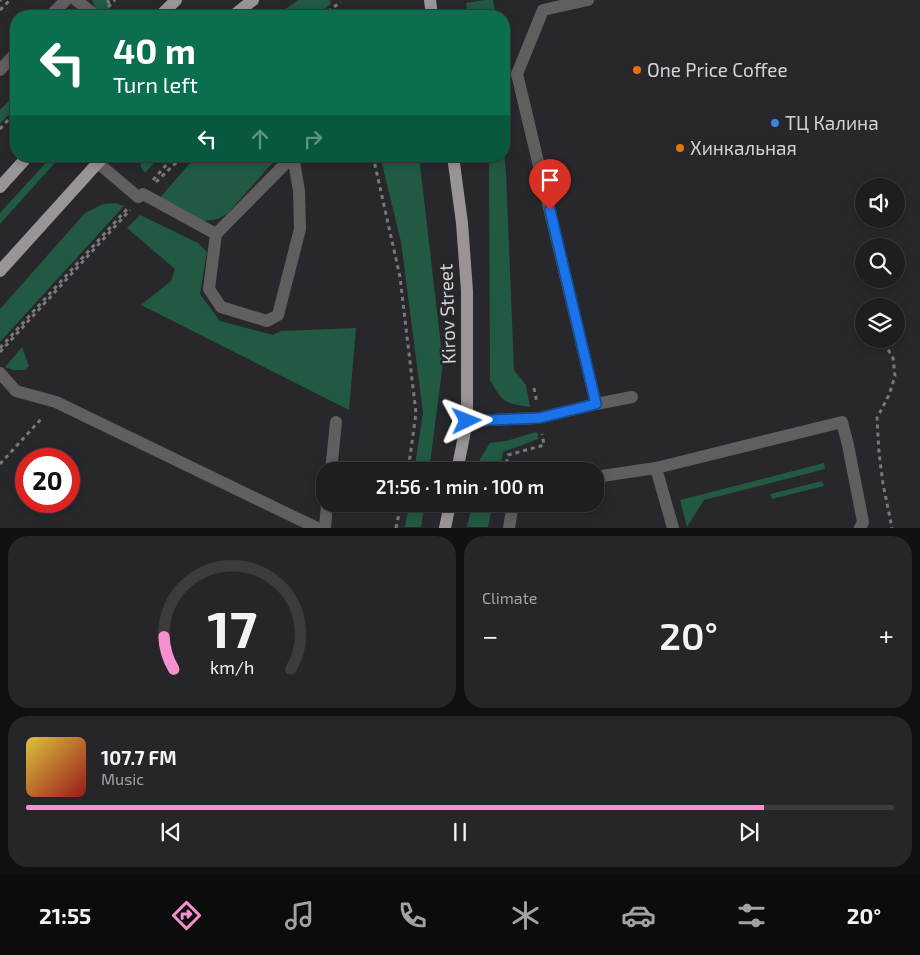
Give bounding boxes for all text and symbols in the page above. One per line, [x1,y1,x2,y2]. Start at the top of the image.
text: 40 m [113,29,196,71]
icon: left [30,30,95,95]
place label: One Price Coffee [647,58,788,81]
marker: One Price Coffee [631,64,643,76]
text: Turn left [113,71,198,97]
place label: ТЦ Калина [785,111,879,134]
marker: ТЦ Калина [769,117,781,129]
icon: left [193,125,221,153]
icon: ahead [246,125,274,153]
icon: right [299,125,327,153]
place label: Хинкальная [690,136,797,159]
marker: Хинкальная [674,142,686,154]
pin [529,159,571,210]
icon: arrive [536,166,564,194]
map controls [855,178,905,348]
button: sound [855,178,905,228]
button: search [855,238,905,288]
street label: Kirov Street [433,263,460,365]
button: layers [855,298,905,348]
position arrow [440,394,492,446]
speed limit sign: 20 [15,448,80,513]
text: 21:56 · 1 min · 100 m [376,475,544,498]
text: Climate [482,588,537,607]
text: 17 [207,596,257,658]
text: 20° [659,612,718,658]
text: − [482,618,498,652]
text: + [879,618,894,652]
text: km/h [210,656,254,678]
text: 107.7 FM [101,746,177,769]
text: Music [101,769,144,788]
icon: previous [157,818,185,846]
icon: pause [446,818,474,846]
icon: next [735,818,763,846]
icon: directions [169,898,204,933]
icon: music [282,898,317,933]
icon: phone [395,898,430,933]
icon: climate [508,898,543,933]
icon: car [621,898,656,933]
icon: filters [734,898,769,933]
text: 21:55 [39,902,91,928]
text: 20° [847,902,881,928]

